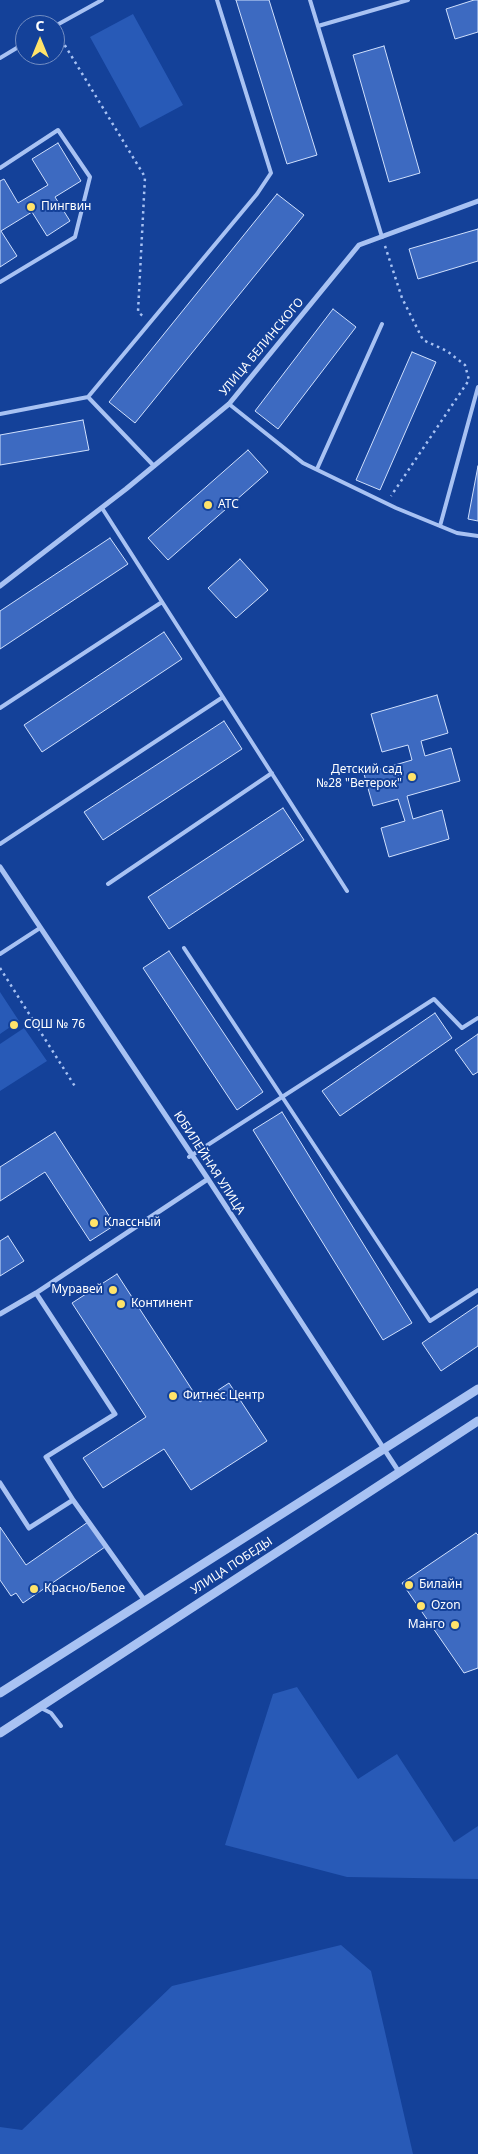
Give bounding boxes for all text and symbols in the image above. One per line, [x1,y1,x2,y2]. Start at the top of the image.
north arrow [15,15,65,65]
text: С [35,16,45,35]
place label: Пингвин [41,200,91,214]
marker: Пингвин [25,201,37,213]
street label: УЛИЦА БЕЛИНСКОГО [217,295,307,399]
place label: АТС [218,498,239,512]
marker: АТС [202,499,214,511]
place label: Детский сад №28 "Ветерок" [316,763,402,791]
marker: Детский сад №28 "Ветерок" [406,771,418,783]
place label: СОШ № 76 [24,1018,85,1032]
marker: СОШ № 76 [8,1019,20,1031]
street label: ЮБИЛЕЙНАЯ УЛИЦА [170,1109,248,1217]
place label: Классный [104,1216,161,1230]
marker: Классный [88,1217,100,1229]
place label: Муравей [51,1283,103,1297]
marker: Муравей [107,1284,119,1296]
place label: Континент [131,1297,193,1311]
marker: Континент [115,1298,127,1310]
place label: Фитнес Центр [183,1389,265,1403]
marker: Фитнес Центр [167,1390,179,1402]
street label: УЛИЦА ПОБЕДЫ [189,1534,275,1598]
place label: Билайн [419,1578,462,1592]
marker: Билайн [403,1579,415,1591]
place label: Красно/Белое [44,1582,125,1596]
marker: Красно/Белое [28,1583,40,1595]
place label: Ozon [431,1599,461,1613]
marker: Ozon [415,1600,427,1612]
place label: Манго [408,1618,445,1632]
marker: Манго [449,1619,461,1631]

